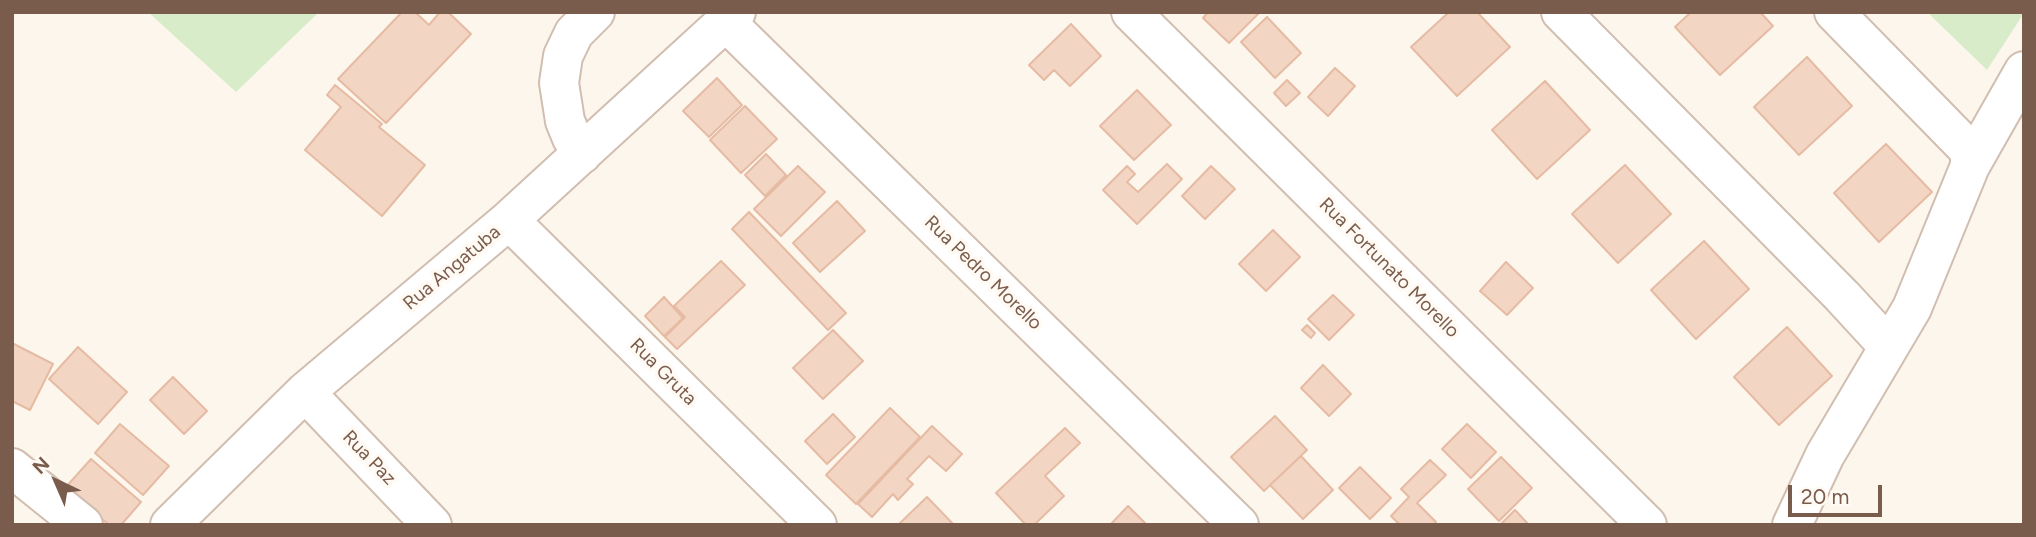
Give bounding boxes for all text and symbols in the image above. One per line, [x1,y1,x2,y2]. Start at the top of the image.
street label: Rua Fortunato Morello [1314,193,1464,343]
street label: Rua Pedro Morello [919,211,1047,335]
street label: Rua Angatuba [399,221,505,315]
street label: Rua Gruta [625,334,701,410]
street label: Rua Paz [338,426,400,490]
north arrow [21,446,91,516]
text: N [28,452,54,479]
scale bar [1791,470,1885,514]
text: 20 m [1801,484,1849,509]

